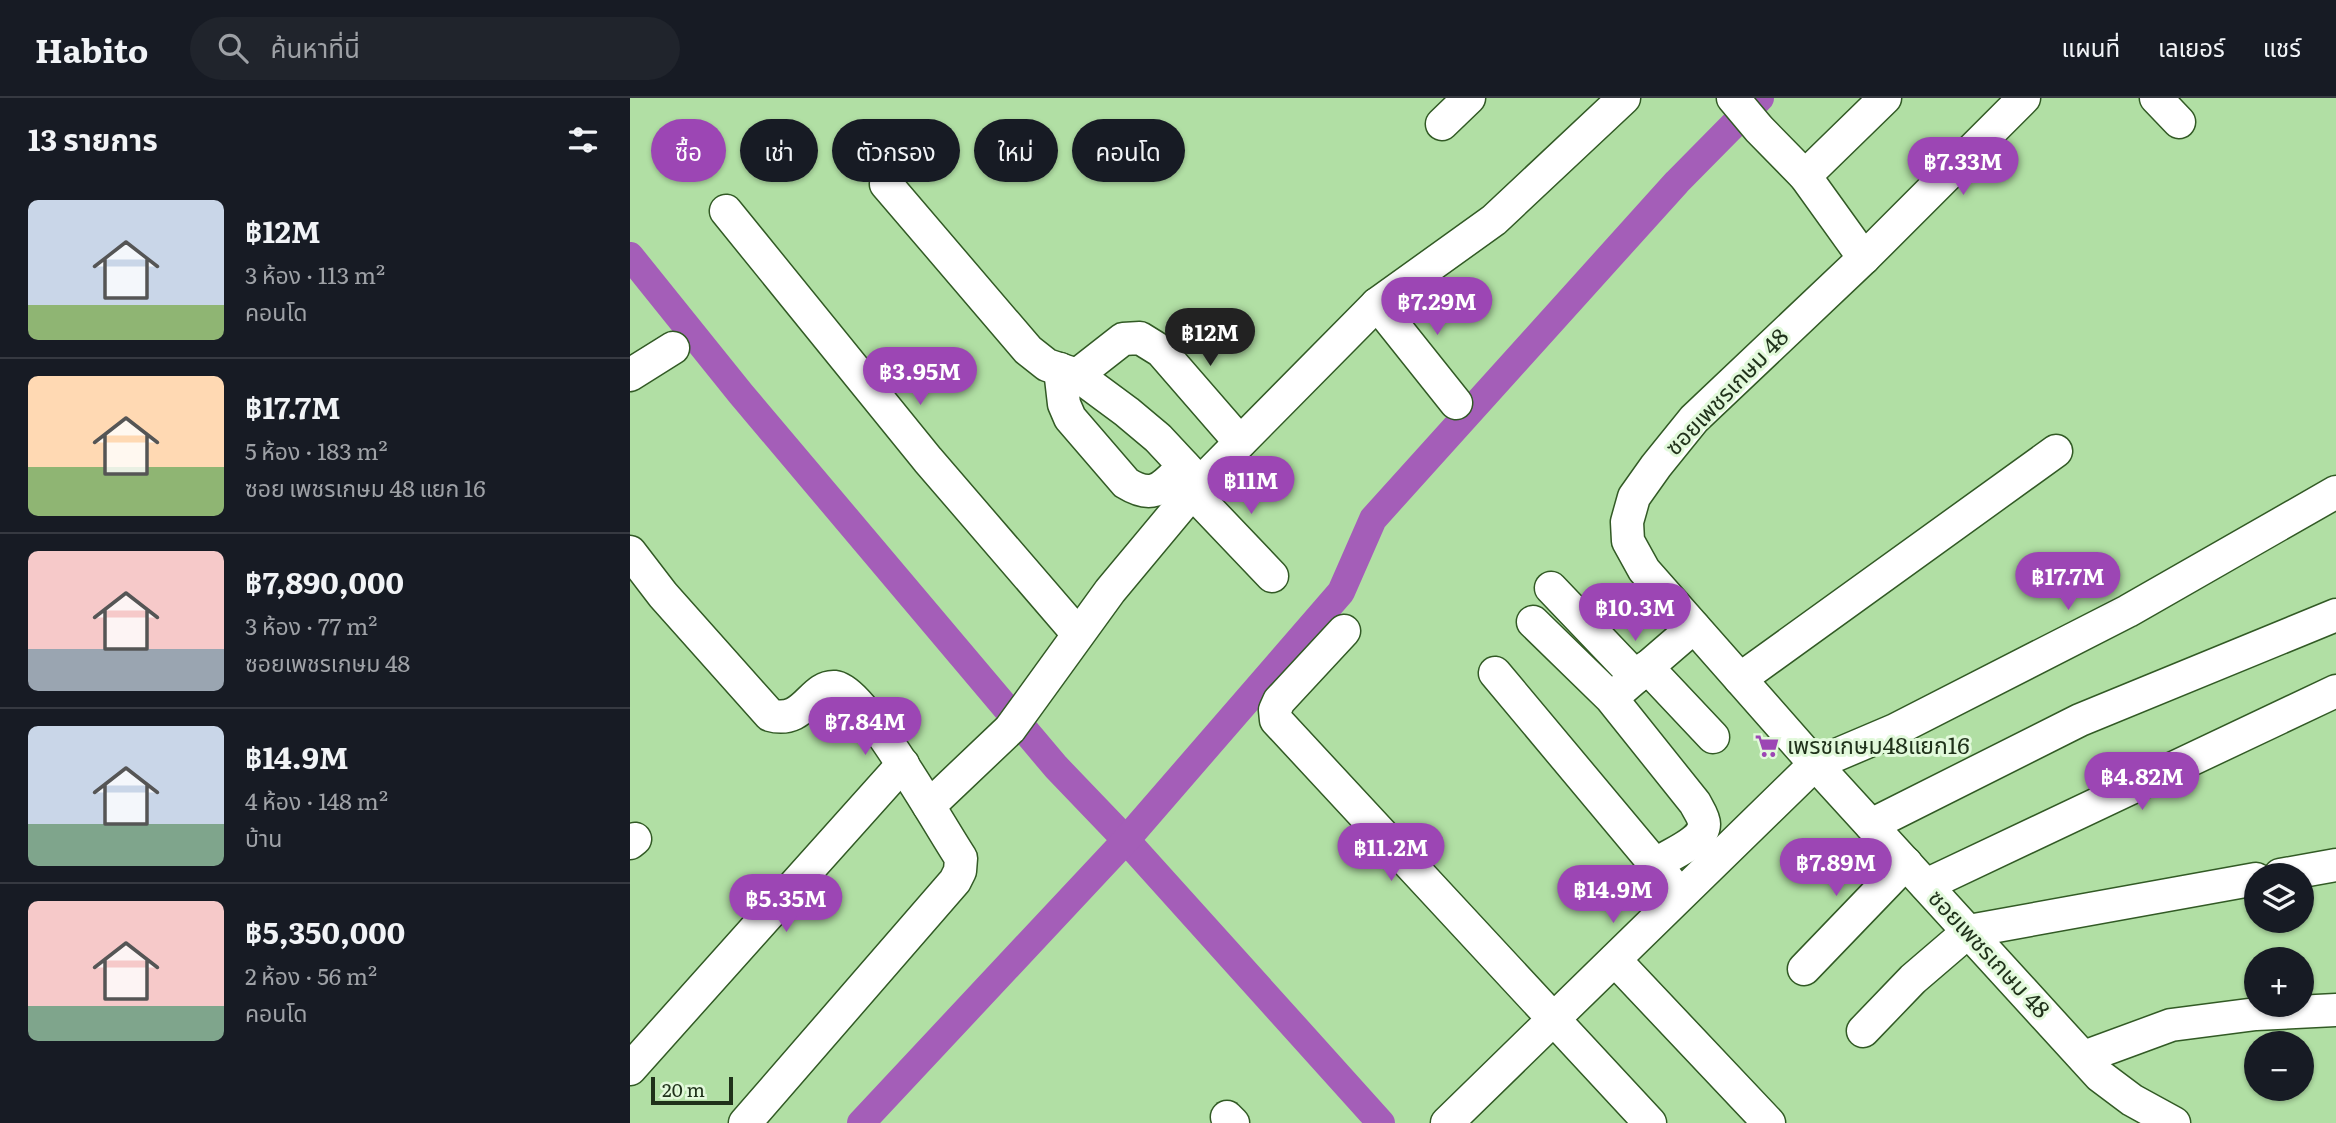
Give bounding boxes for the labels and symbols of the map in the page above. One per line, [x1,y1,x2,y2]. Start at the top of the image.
pin: ฿7.33M [1906,138,2020,197]
pin: ฿7.29M [1380,278,1494,337]
pin: ฿12M [1169,308,1251,368]
street label: ซอยเพชรเกษม 48 [1656,319,1795,462]
pin: ฿3.95M [863,348,977,407]
pin: ฿11M [1210,456,1292,516]
pin: ฿17.7M [2011,552,2125,612]
pin: ฿10.3M [1578,584,1692,643]
pin: ฿7.84M [808,698,922,757]
place label: เพรชเกษม48แยก16 [1787,727,1970,761]
supermarket icon: เพรชเกษม48แยก16 [1753,732,1781,760]
pin: ฿4.82M [2085,752,2199,812]
pin: ฿11.2M [1334,824,1448,883]
pin: ฿7.89M [1779,838,1893,898]
pin: ฿14.9M [1556,866,1670,925]
pin: ฿5.35M [729,874,843,934]
street label: ซอยเพชรเกษม 48 [1922,881,2059,1025]
scale bar [651,1074,733,1106]

